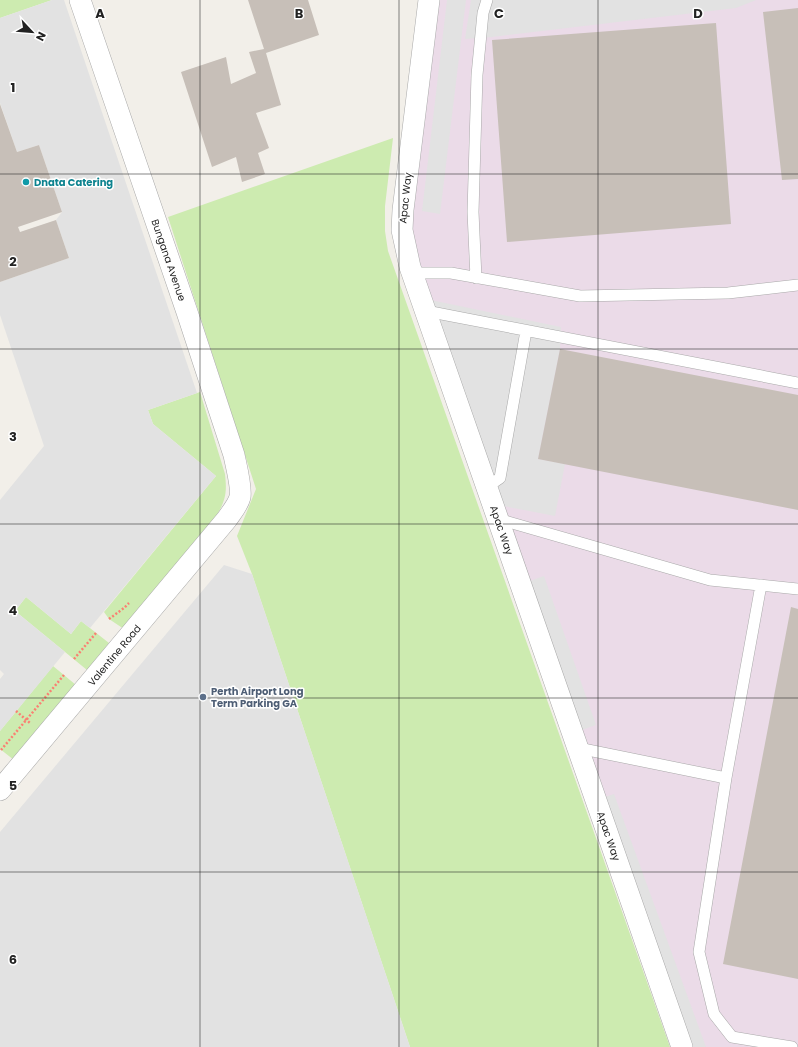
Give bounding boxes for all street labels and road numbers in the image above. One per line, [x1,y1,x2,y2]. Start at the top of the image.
street label: Apac Way [395,171,416,224]
street label: Bungana Avenue [147,217,190,303]
street label: Apac Way [486,504,517,557]
street label: Valentine Road [84,621,145,689]
street label: Apac Way [593,810,624,863]

